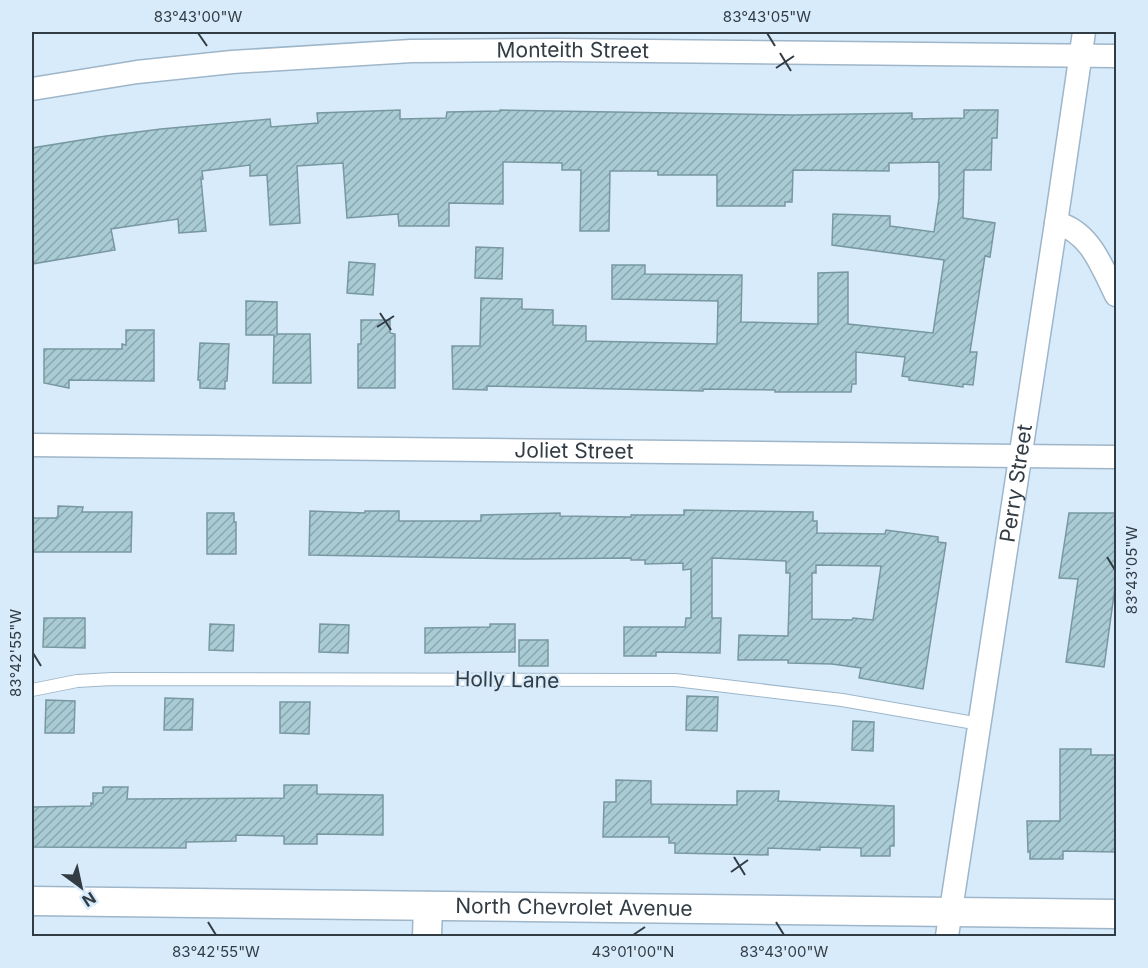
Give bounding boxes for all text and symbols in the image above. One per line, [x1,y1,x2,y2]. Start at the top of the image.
text: 83°43'00"W [154,7,243,26]
text: 83°43'05"W [723,7,811,26]
street label: Monteith Street [496,37,649,63]
street label: Perry Street [994,422,1037,544]
street label: Joliet Street [514,437,634,464]
text: 83°43'05"W [1122,526,1141,614]
text: 83°42'55"W [6,609,25,697]
street label: Holly Lane [455,666,559,693]
north arrow [51,857,111,917]
text: N [79,888,100,911]
street label: North Chevrolet Avenue [455,893,693,921]
text: 83°42'55"W [172,942,260,961]
text: 43°01'00"N [592,942,674,961]
text: 83°43'00"W [740,942,829,961]

